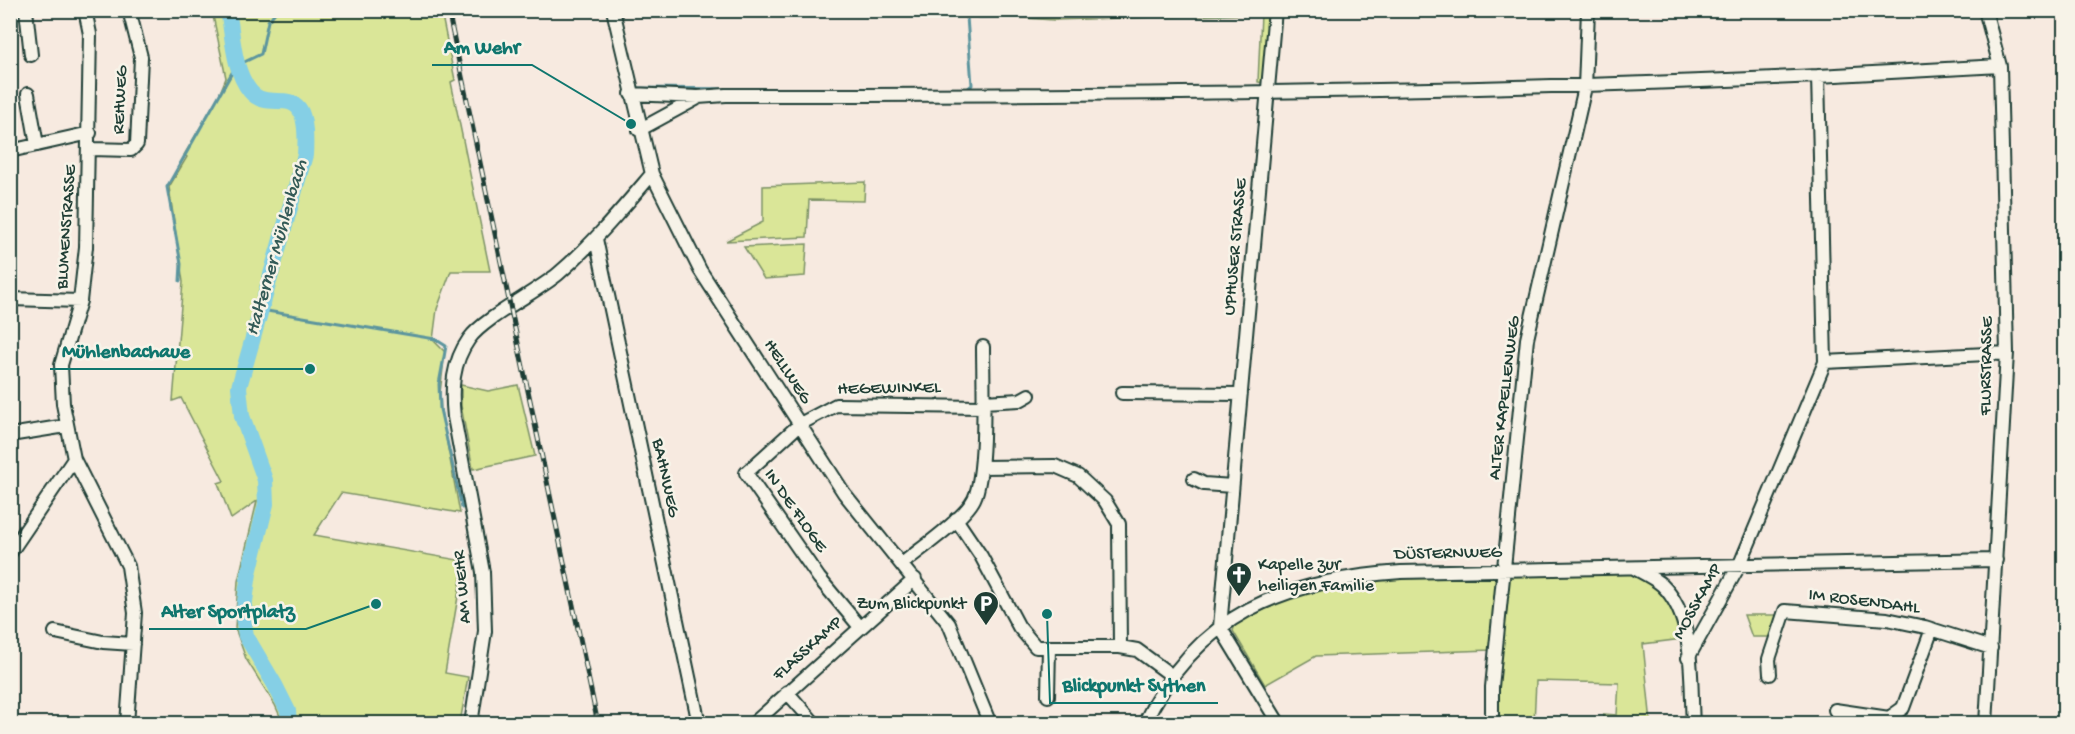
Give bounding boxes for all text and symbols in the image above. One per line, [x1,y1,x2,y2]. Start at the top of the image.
callout: Am Wehr [432,27,532,65]
text: Am Wehr [443,38,522,61]
street label: REHWEG [109,64,133,135]
water label: Halterner Mühlenbach [242,157,314,338]
street label: BLUMENSTRASSE [52,163,82,291]
street label: UPHUSER STRASSE [1220,177,1253,316]
street label: ALTER KAPELLENWEG [1485,314,1526,481]
street label: FLURSTRASSE [1976,316,1998,417]
callout: Mühlenbachaue [50,331,202,369]
street label: HELLWEG [758,336,816,409]
text: Mühlenbachaue [62,342,191,365]
street label: HEGEWINKEL [837,378,942,400]
street label: BAHNWEG [646,436,684,520]
street label: IN DE FLOGE [759,465,832,557]
street label: DÜSTERNWEG [1393,543,1503,565]
street label: AM WEHR [449,549,477,625]
place label: Kapelle zur heiligen Familie [1258,555,1375,597]
church icon: Kapelle zur heiligen Familie [1224,560,1254,598]
street label: MOSSKAMP [1669,560,1728,643]
street label: IM ROSENDAHL [1807,585,1922,619]
parking icon: Zum Blickpunkt [971,589,1001,627]
callout: Alter Sportplatz [149,591,306,629]
place label: Zum Blickpunkt [856,594,968,615]
text: Alter Sportplatz [160,602,296,625]
street label: FLASSKAMP [768,612,848,686]
callout: Blickpunkt Sythen [1050,665,1218,703]
text: Blickpunkt Sythen [1061,676,1206,699]

